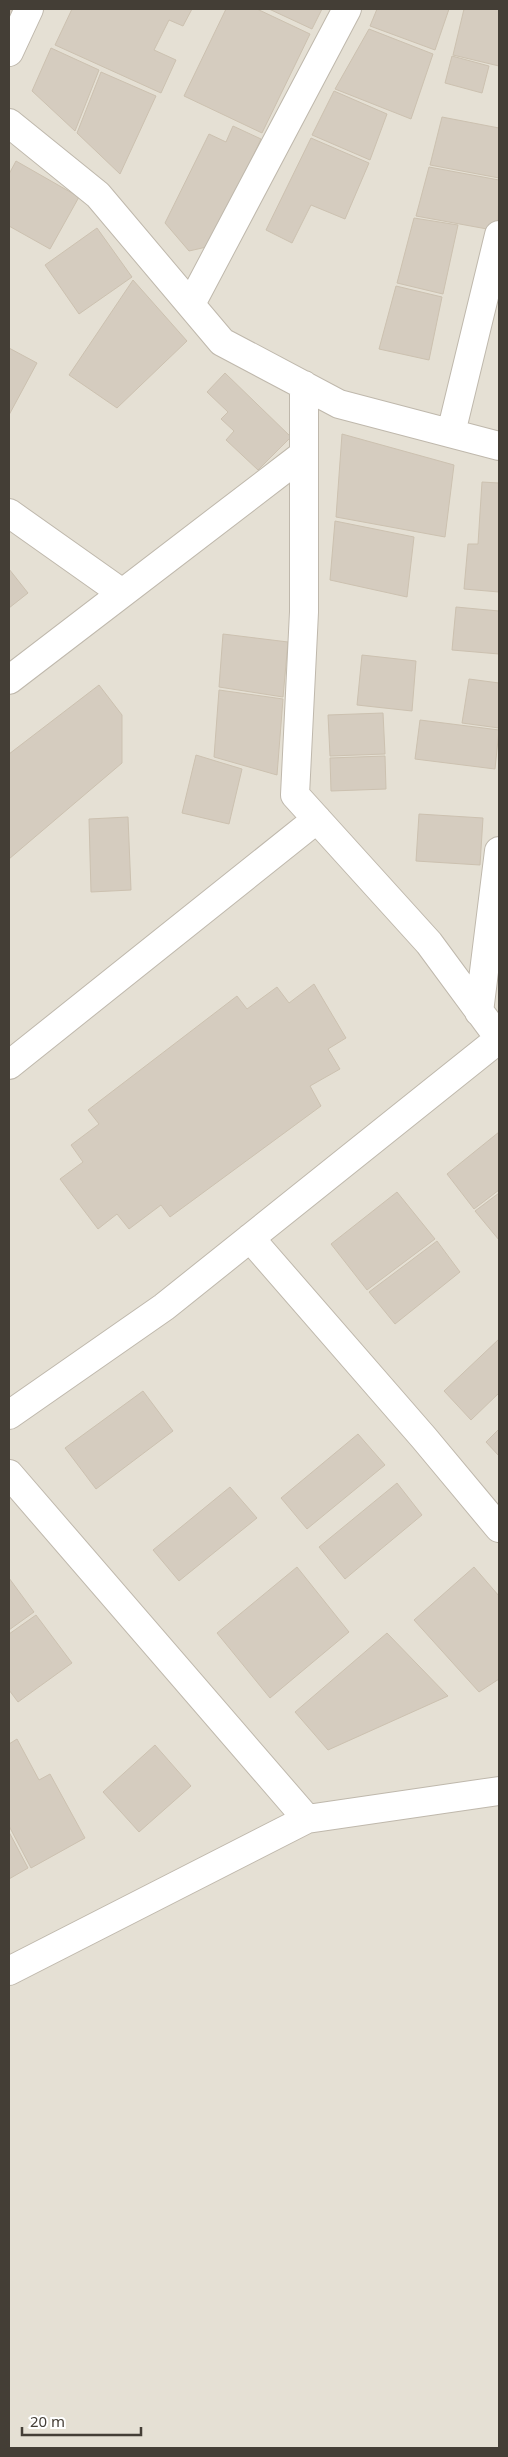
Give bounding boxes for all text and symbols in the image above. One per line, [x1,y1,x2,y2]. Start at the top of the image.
scale bar [22,2404,141,2436]
text: 20 m [30,2411,65,2431]

